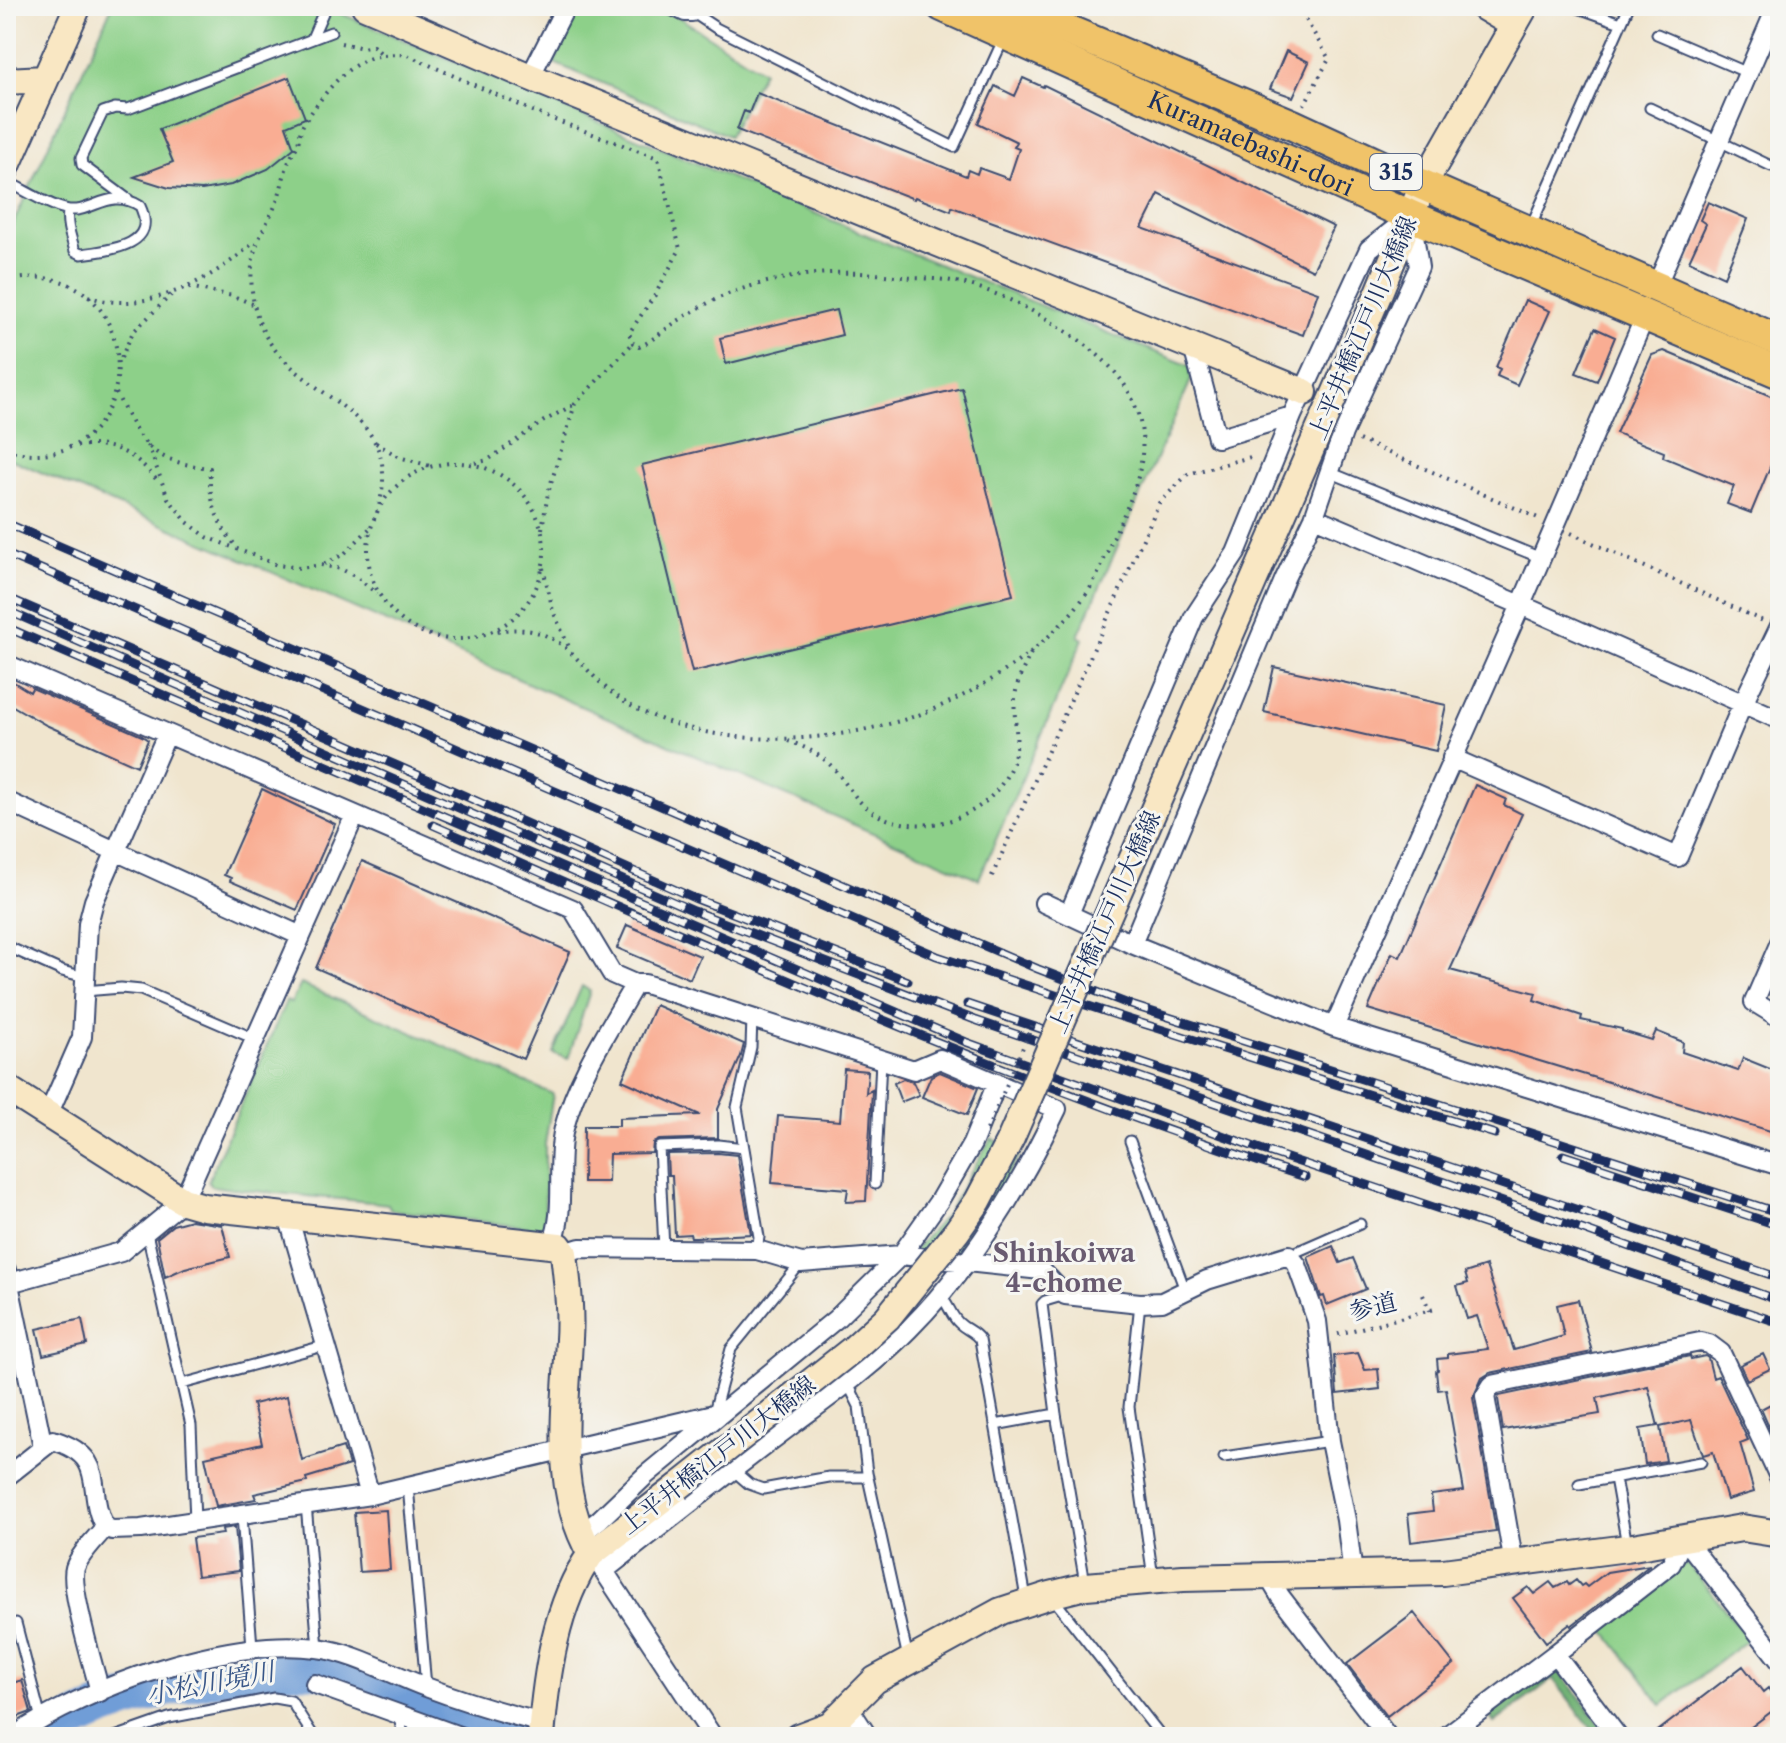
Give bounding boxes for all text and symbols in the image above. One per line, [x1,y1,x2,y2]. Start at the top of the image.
street label: Kuramaebashi-dori [1143,85,1358,202]
road number: 315 [1370,154,1422,190]
street label: 上平井橋江戸川大橋線 [1302,212,1423,444]
street label: 上平井橋江戸川大橋線 [1042,806,1167,1037]
district label: Shinkoiwa 4-chome [993,1237,1136,1299]
street label: 参道 [1346,1287,1400,1326]
street label: 上平井橋江戸川大橋線 [614,1369,821,1540]
water label: 小松川境川 [143,1654,280,1711]

